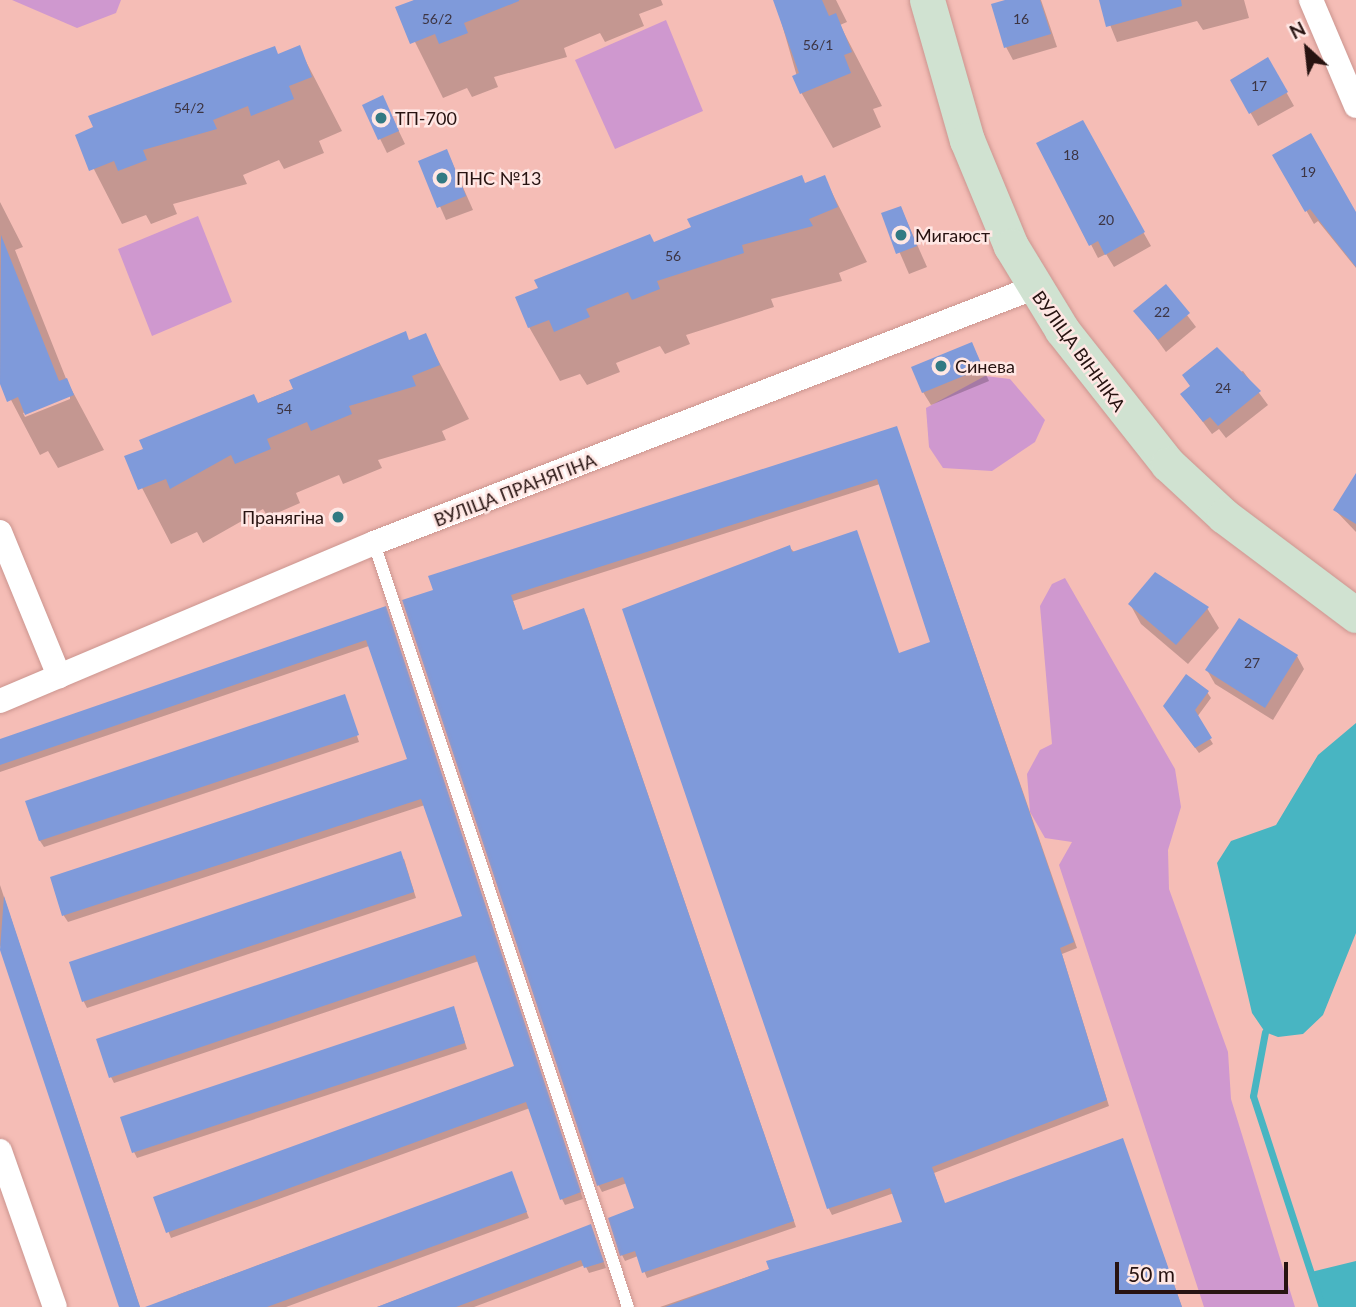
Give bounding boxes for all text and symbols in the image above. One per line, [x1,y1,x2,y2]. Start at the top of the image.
house number: 56/2 [422,11,452,27]
house number: 16 [1013,11,1029,27]
north arrow [1272,14,1342,84]
text: N [1285,16,1309,43]
house number: 56/1 [803,37,833,53]
house number: 17 [1251,78,1267,94]
house number: 54/2 [174,100,204,116]
place label: ТП-700 [395,107,457,129]
marker: ТП-700 [373,110,389,126]
house number: 18 [1063,147,1079,163]
house number: 19 [1300,164,1316,180]
place label: ПНС №13 [456,167,541,189]
marker: ПНС №13 [434,170,450,186]
house number: 20 [1098,212,1114,228]
place label: Мигаюст [915,224,990,246]
marker: Мигаюст [893,227,909,243]
house number: 56 [665,248,681,264]
street label: ВУЛІЦА ВІННІКА [1028,286,1130,416]
house number: 22 [1154,304,1170,320]
place label: Синева [955,355,1015,377]
marker: Синева [933,358,949,374]
house number: 24 [1215,380,1231,396]
house number: 54 [276,401,292,417]
street label: ВУЛІЦА ПРАНЯГІНА [431,449,599,531]
place label: Пранягіна [242,506,324,528]
marker: Пранягіна [330,509,346,525]
house number: 27 [1244,655,1260,671]
scale bar [1118,1248,1291,1292]
text: 50 m [1128,1261,1175,1286]

